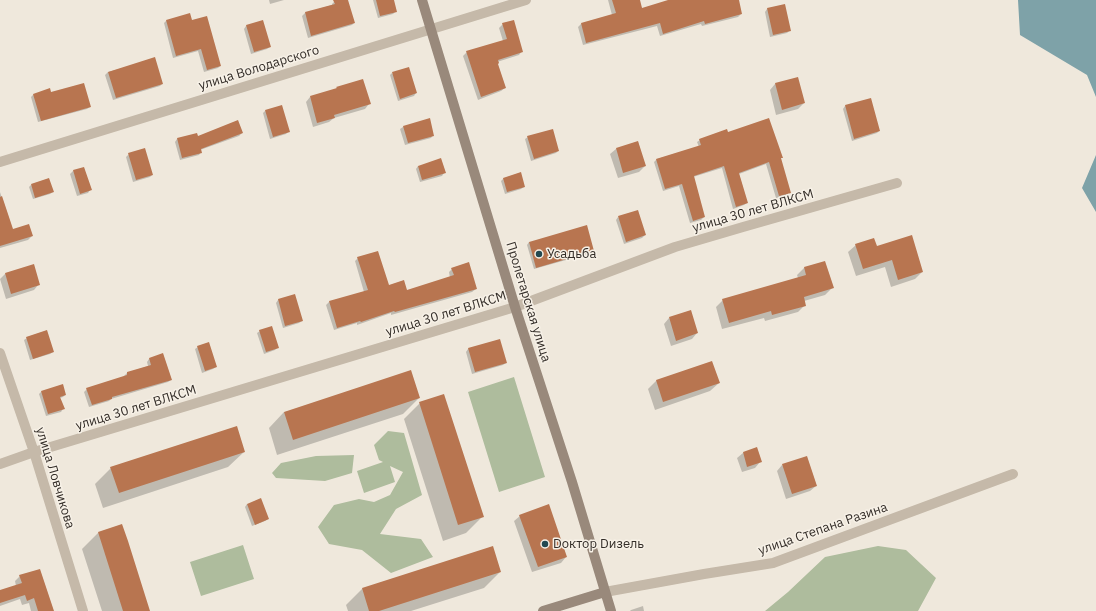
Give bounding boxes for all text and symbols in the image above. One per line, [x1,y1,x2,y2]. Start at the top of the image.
street label: улица Володарского [197,42,321,94]
street label: улица 30 лет ВЛКСМ [691,186,815,236]
street label: Пролетарская улица [502,240,554,364]
place label: Усадьба [547,246,596,262]
marker: Усадьба [534,249,544,259]
street label: улица 30 лет ВЛКСМ [384,288,508,340]
street label: улица 30 лет ВЛКСМ [74,382,198,434]
street label: улица Ловчикова [32,425,78,531]
street label: улица Степана Разина [756,500,890,558]
place label: Dоктор Dизель [553,536,644,552]
marker: Dоктор Dизель [540,539,550,549]

